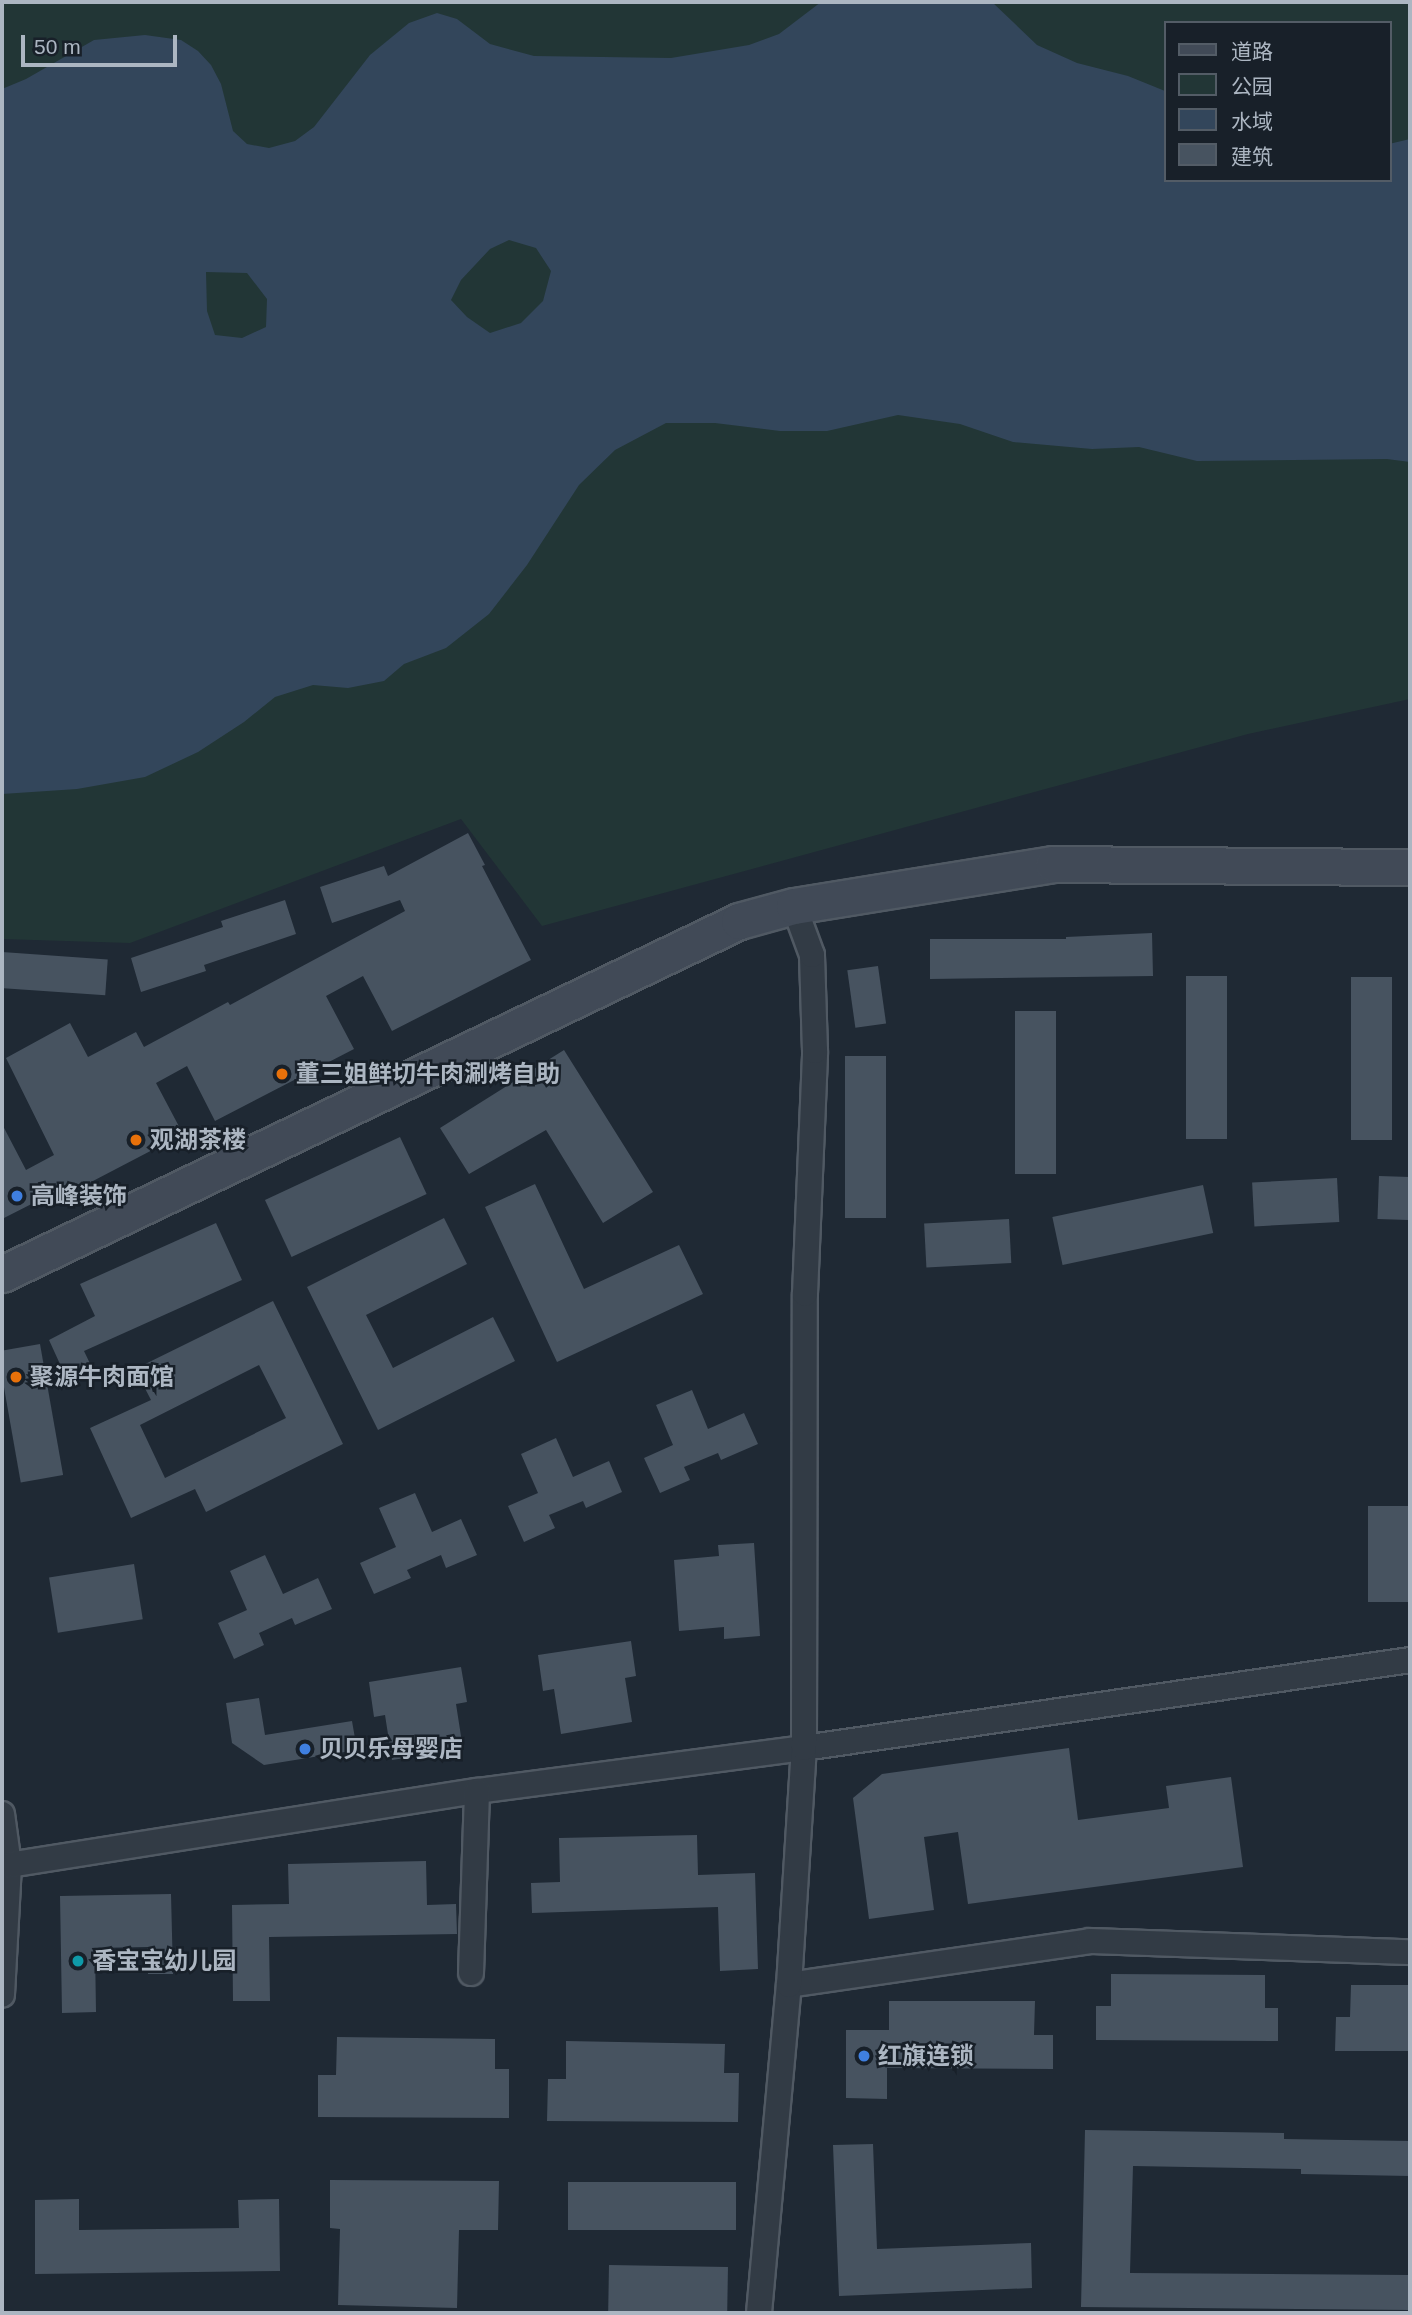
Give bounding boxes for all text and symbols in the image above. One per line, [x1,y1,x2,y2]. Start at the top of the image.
scale bar [24,21,180,65]
legend [1164,21,1391,182]
text: 50 m [34,35,81,58]
text: 道路 [1231,40,1273,63]
text: 公园 [1231,75,1273,98]
text: 水域 [1231,110,1273,133]
text: 建筑 [1231,145,1273,168]
place label: 董三姐鲜切牛肉涮烤自助 [296,1060,560,1088]
marker: 董三姐鲜切牛肉涮烤自助 [274,1066,290,1082]
place label: 观湖茶楼 [150,1126,246,1154]
marker: 观湖茶楼 [128,1132,144,1148]
place label: 高峰装饰 [31,1182,127,1210]
marker: 高峰装饰 [9,1188,25,1204]
place label: 聚源牛肉面馆 [30,1363,174,1391]
marker: 聚源牛肉面馆 [8,1369,24,1385]
place label: 贝贝乐母婴店 [319,1735,463,1763]
marker: 贝贝乐母婴店 [297,1741,313,1757]
place label: 香宝宝幼儿园 [92,1947,236,1975]
marker: 香宝宝幼儿园 [70,1953,86,1969]
place label: 红旗连锁 [878,2042,974,2070]
marker: 红旗连锁 [856,2048,872,2064]

